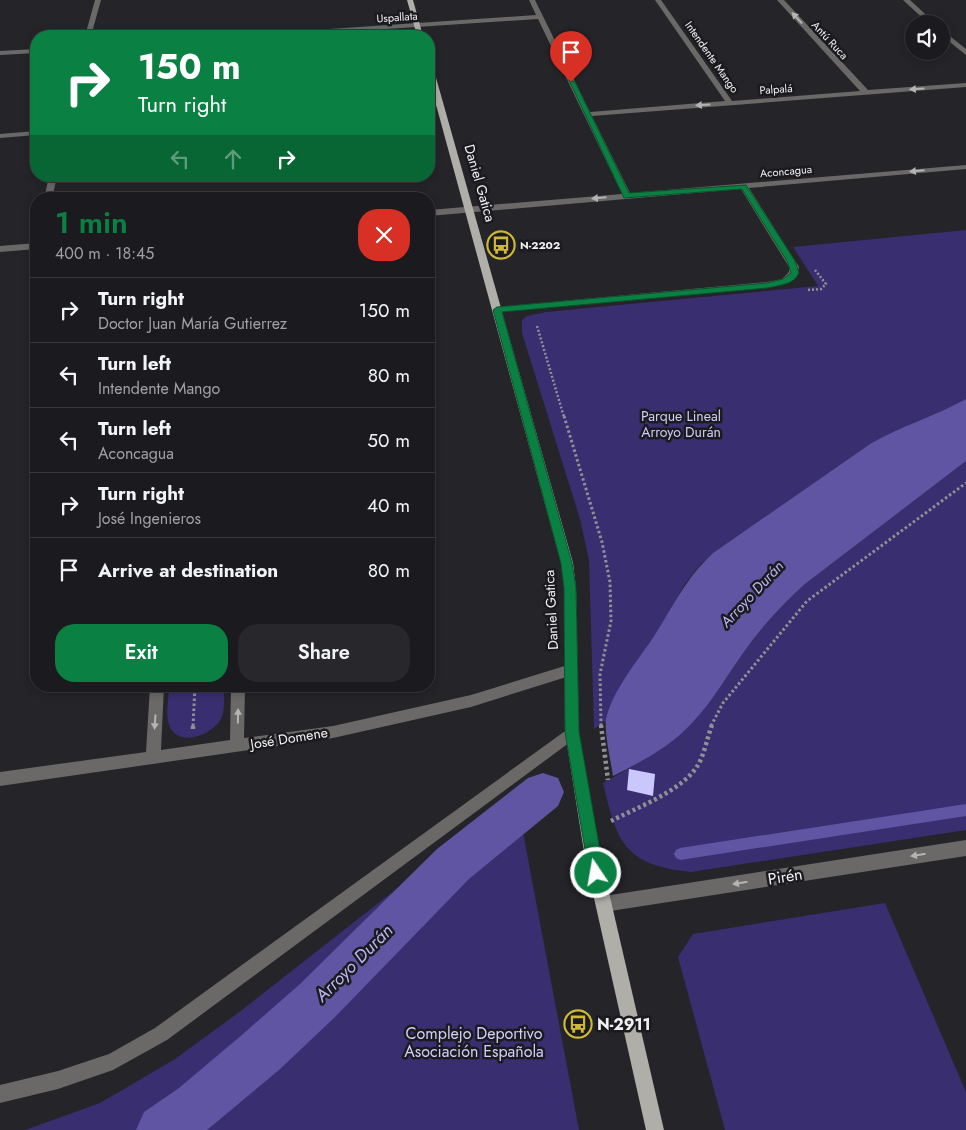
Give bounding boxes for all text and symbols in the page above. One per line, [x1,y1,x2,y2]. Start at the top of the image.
street label: Uspallata [376,8,418,26]
one-way arrow [791,13,803,25]
map controls [905,15,950,60]
button: sound [905,15,950,60]
street label: Antú Ruca [808,17,852,63]
street label: Intendente Mango [681,18,743,96]
pin [550,31,592,82]
icon: arrive [557,38,585,66]
text: 150 m [138,42,241,92]
icon: right [55,50,120,115]
street label: Palpalá [759,80,793,98]
one-way arrow [909,85,925,93]
text: Turn right [138,88,226,120]
one-way arrow [695,102,711,110]
street label: Daniel Gatica [459,142,501,224]
icon: left [166,145,194,173]
icon: ahead [219,145,247,173]
icon: right [272,145,300,173]
street label: Aconcagua [759,161,813,181]
one-way arrow [909,168,925,176]
one-way arrow [590,195,606,203]
text: 1 min [55,201,128,244]
button: close [358,209,410,261]
bus stop icon: N-2202 [486,230,516,260]
place label: N-2202 [520,237,560,253]
text: 400 m · 18:45 [55,242,154,265]
text: Turn right [98,285,184,312]
icon: right [55,296,83,324]
text: 150 m [359,297,410,324]
text: Doctor Juan María Gutierrez [98,312,287,335]
text: Turn left [98,350,171,377]
icon: left [55,361,83,389]
text: 80 m [368,362,410,389]
text: Intendente Mango [98,377,220,400]
park label: Parque Lineal Arroyo Durán [641,406,721,442]
text: Turn left [98,415,171,442]
icon: left [55,426,83,454]
text: 50 m [367,427,410,454]
text: Aconcagua [98,442,174,465]
text: Turn right [98,480,184,507]
icon: right [55,491,83,519]
text: 40 m [367,492,410,519]
text: José Ingenieros [98,507,201,530]
icon: arrive [55,556,83,584]
water label: Arroyo Durán [715,556,789,633]
text: Arrive at destination [98,557,278,584]
text: 80 m [368,557,410,584]
street label: Daniel Gatica [539,570,563,650]
button: Exit [55,624,228,682]
button: Share [238,624,410,682]
one-way arrow [234,708,242,724]
one-way arrow [151,714,159,730]
street label: José Domene [247,722,329,754]
position arrow [569,846,621,898]
one-way arrow [909,852,925,860]
street label: Pirén [766,862,804,891]
one-way arrow [732,879,748,887]
water label: Arroyo Durán [308,918,399,1009]
bus stop icon: N-2911 [563,1009,593,1039]
place label: N-2911 [597,1013,651,1036]
park label: Complejo Deportivo Asociación Española [404,1022,544,1063]

